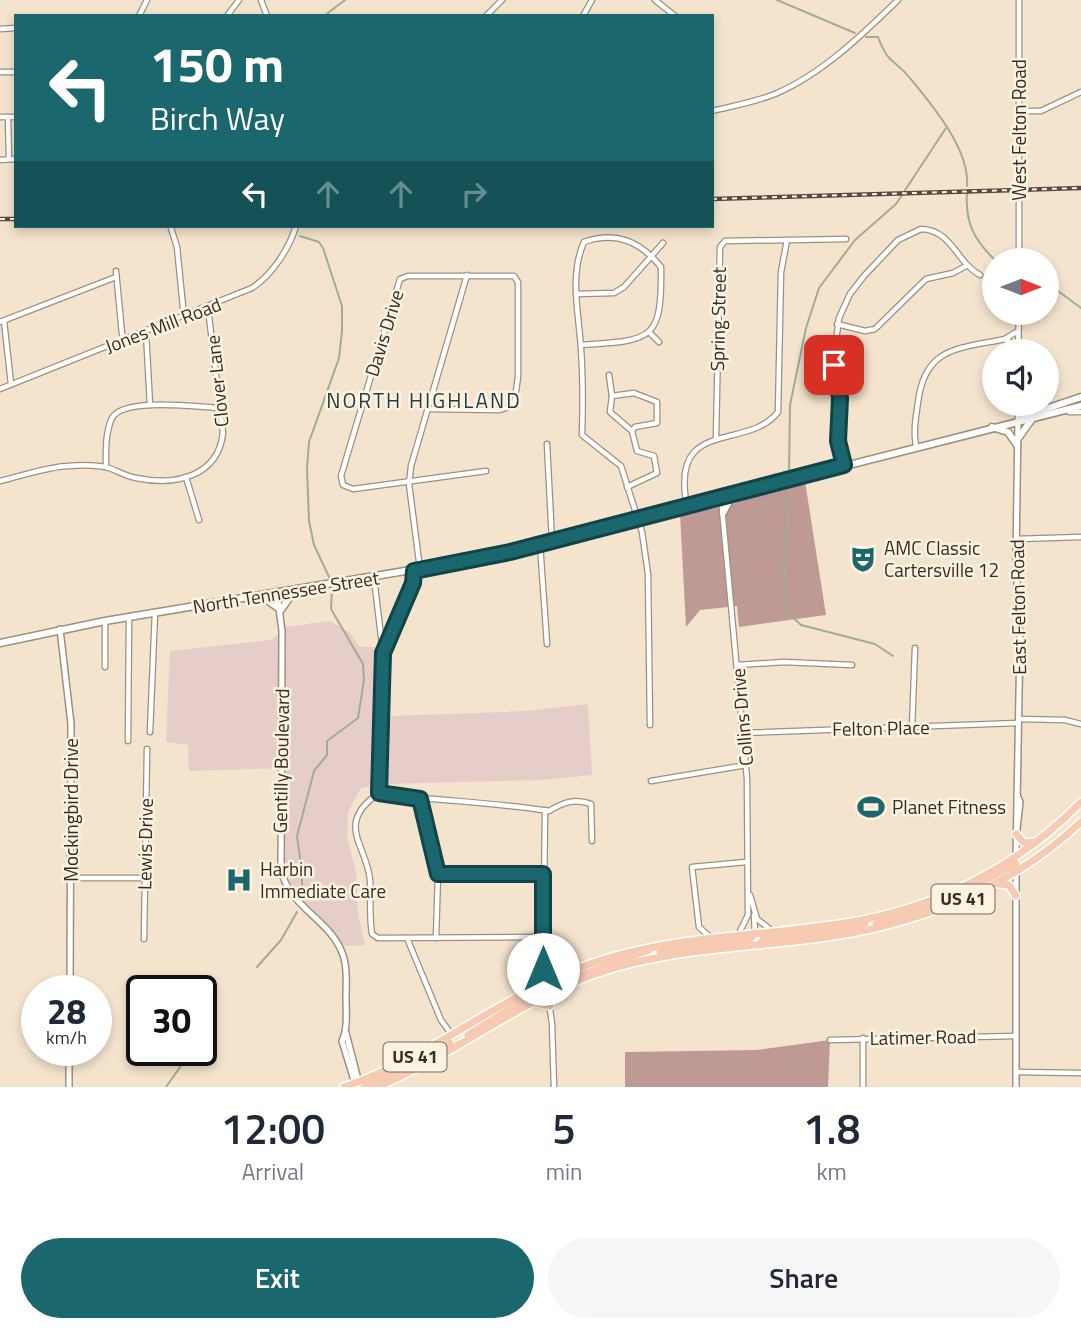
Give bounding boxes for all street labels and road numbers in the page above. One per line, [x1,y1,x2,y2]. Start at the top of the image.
street label: West Felton Road [1004,59,1033,201]
street label: Spring Street [702,266,733,371]
street label: Davis Drive [357,286,410,380]
street label: Jones Mill Road [100,289,225,360]
street label: Clover Lane [197,334,236,428]
street label: East Felton Road [1002,539,1033,675]
street label: North Tennessee Street [191,562,382,621]
street label: Collins Drive [723,667,760,767]
street label: Gentilly Boulevard [265,688,296,834]
street label: Felton Place [832,712,930,743]
street label: Mockingbird Drive [56,738,85,882]
street label: Lewis Drive [129,798,160,890]
road number: US 41 [932,884,995,914]
street label: Latimer Road [869,1021,977,1052]
road number: US 41 [384,1042,446,1072]

